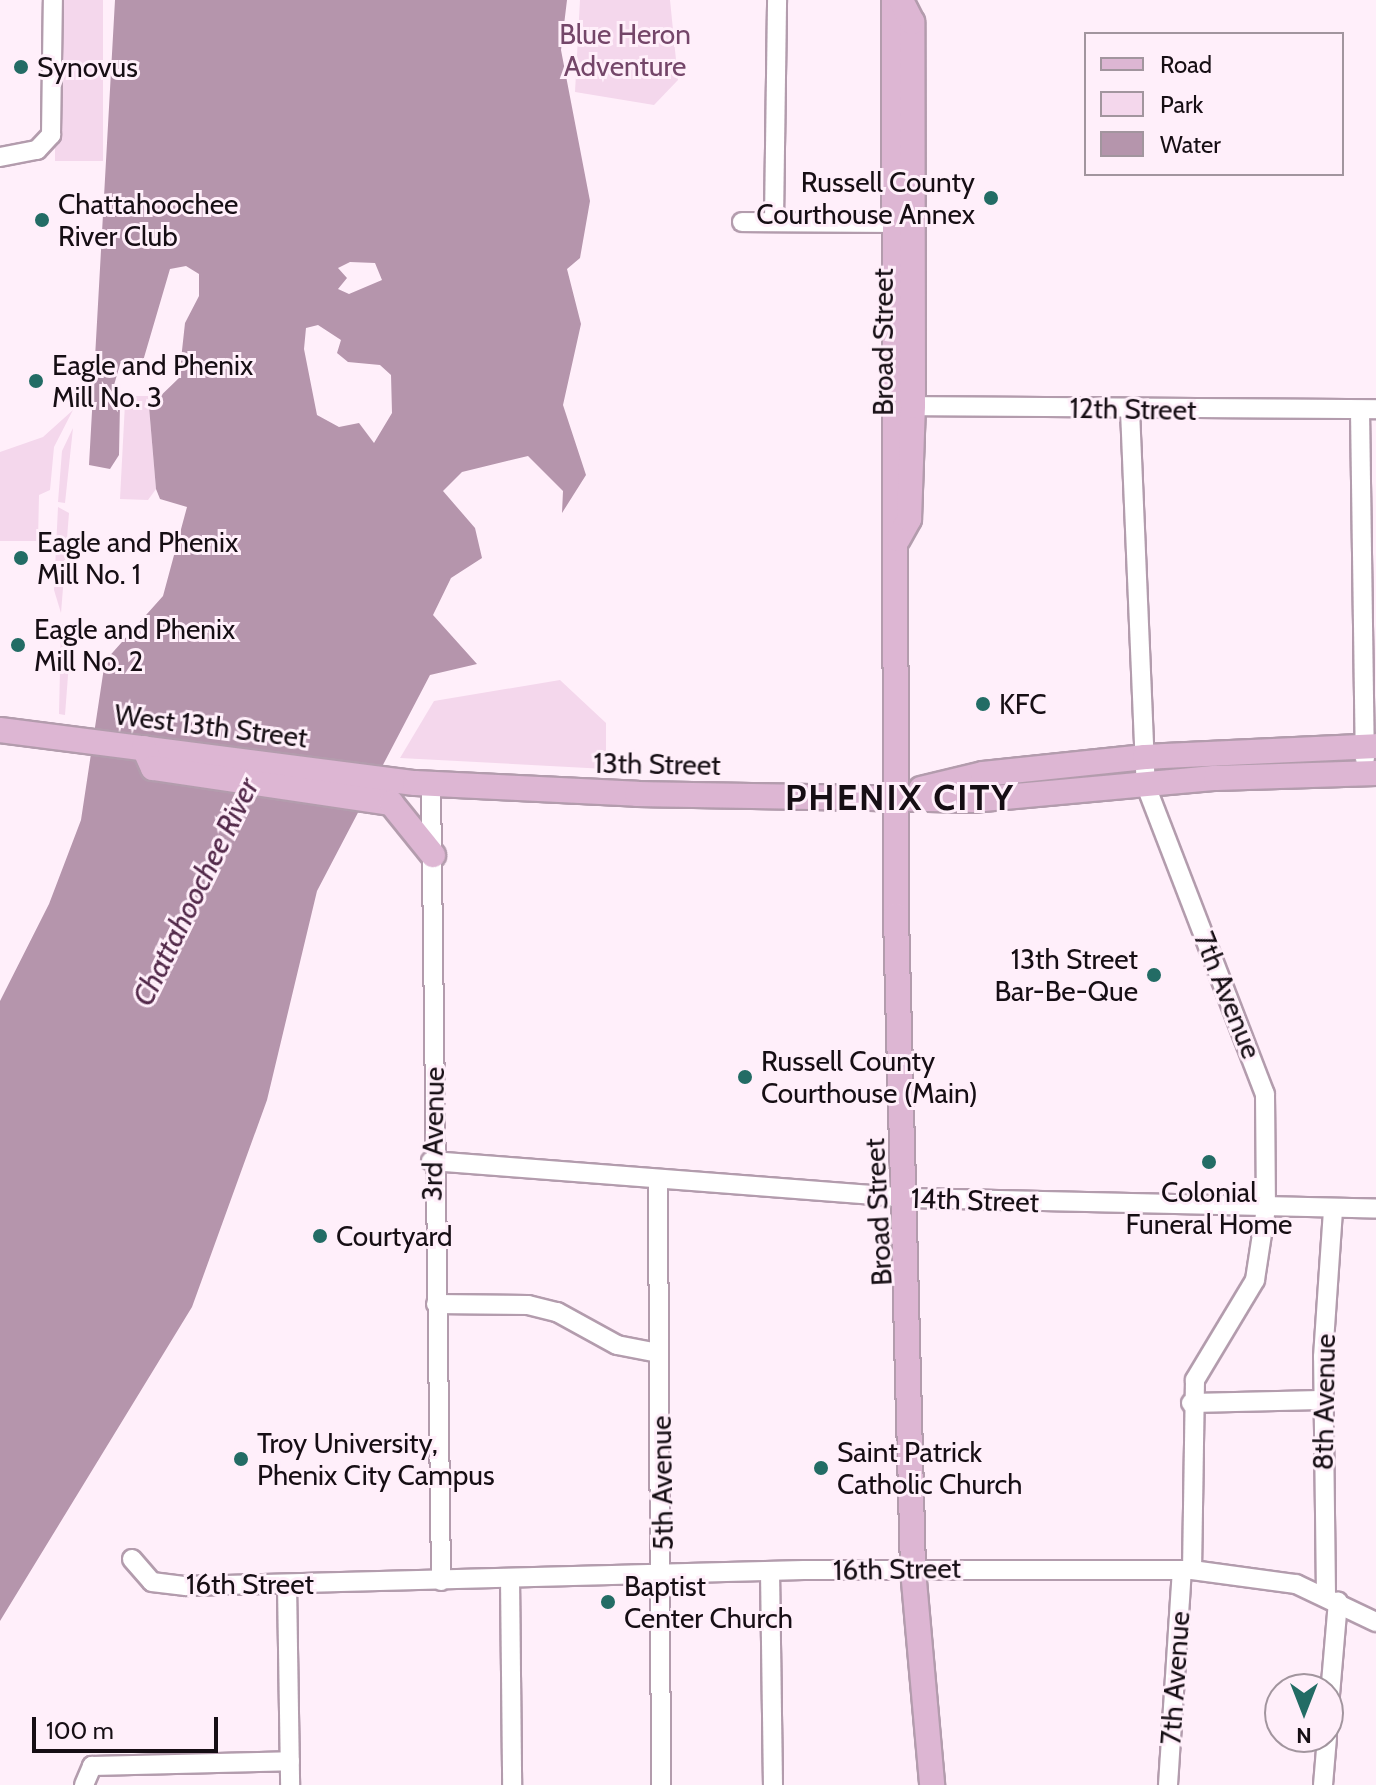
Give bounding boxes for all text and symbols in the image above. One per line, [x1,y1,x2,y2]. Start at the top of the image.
park label: Blue Heron Adventure [559,17,691,83]
legend [1084,32,1344,176]
place label: Synovus [37,50,138,84]
text: Road [1160,50,1212,79]
marker: Synovus [12,58,30,76]
text: Park [1160,90,1203,119]
text: Water [1160,130,1221,159]
place label: Russell County Courthouse Annex [756,165,975,231]
place label: Chattahoochee River Club [58,187,238,253]
marker: Russell County Courthouse Annex [982,189,1000,207]
marker: Chattahoochee River Club [33,211,51,229]
street label: Broad Street [866,268,900,416]
place label: Eagle and Phenix Mill No. 3 [52,348,253,414]
marker: Eagle and Phenix Mill No. 3 [27,372,45,390]
street label: 12th Street [1069,391,1197,427]
place label: Eagle and Phenix Mill No. 1 [37,525,238,591]
marker: Eagle and Phenix Mill No. 1 [12,549,30,567]
place label: Eagle and Phenix Mill No. 2 [34,612,235,678]
marker: Eagle and Phenix Mill No. 2 [9,636,27,654]
place label: KFC [999,687,1047,721]
marker: KFC [974,695,992,713]
street label: West 13th Street [113,697,309,755]
street label: 13th Street [593,746,721,782]
water label: Chattahoochee River [125,772,267,1012]
district label: PHENIX CITY [785,776,1015,820]
street label: 7th Avenue [1187,927,1269,1063]
place label: 13th Street Bar-Be-Que [994,942,1138,1008]
marker: 13th Street Bar-Be-Que [1145,966,1163,984]
place label: Russell County Courthouse (Main) [761,1044,978,1110]
street label: 3rd Avenue [415,1067,451,1201]
marker: Russell County Courthouse (Main) [736,1068,754,1086]
street label: Broad Street [857,1137,899,1287]
marker: Colonial Funeral Home [1200,1153,1218,1171]
place label: Colonial Funeral Home [1126,1175,1292,1241]
street label: 14th Street [910,1181,1040,1219]
place label: Courtyard [336,1219,453,1253]
marker: Courtyard [311,1227,329,1245]
street label: 8th Avenue [1306,1333,1342,1471]
street label: 5th Avenue [644,1415,680,1551]
place label: Troy University, Phenix City Campus [257,1426,495,1492]
place label: Saint Patrick Catholic Church [837,1435,1022,1501]
marker: Troy University, Phenix City Campus [232,1450,250,1468]
marker: Saint Patrick Catholic Church [812,1459,830,1477]
street label: 16th Street [833,1551,961,1587]
street label: 16th Street [186,1567,314,1601]
place label: Baptist Center Church [624,1569,793,1635]
marker: Baptist Center Church [599,1593,617,1611]
street label: 7th Avenue [1154,1610,1196,1746]
north arrow [1264,1673,1344,1753]
scale bar [36,1701,222,1751]
text: 100 m [46,1716,114,1745]
text: N [1296,1722,1312,1749]

